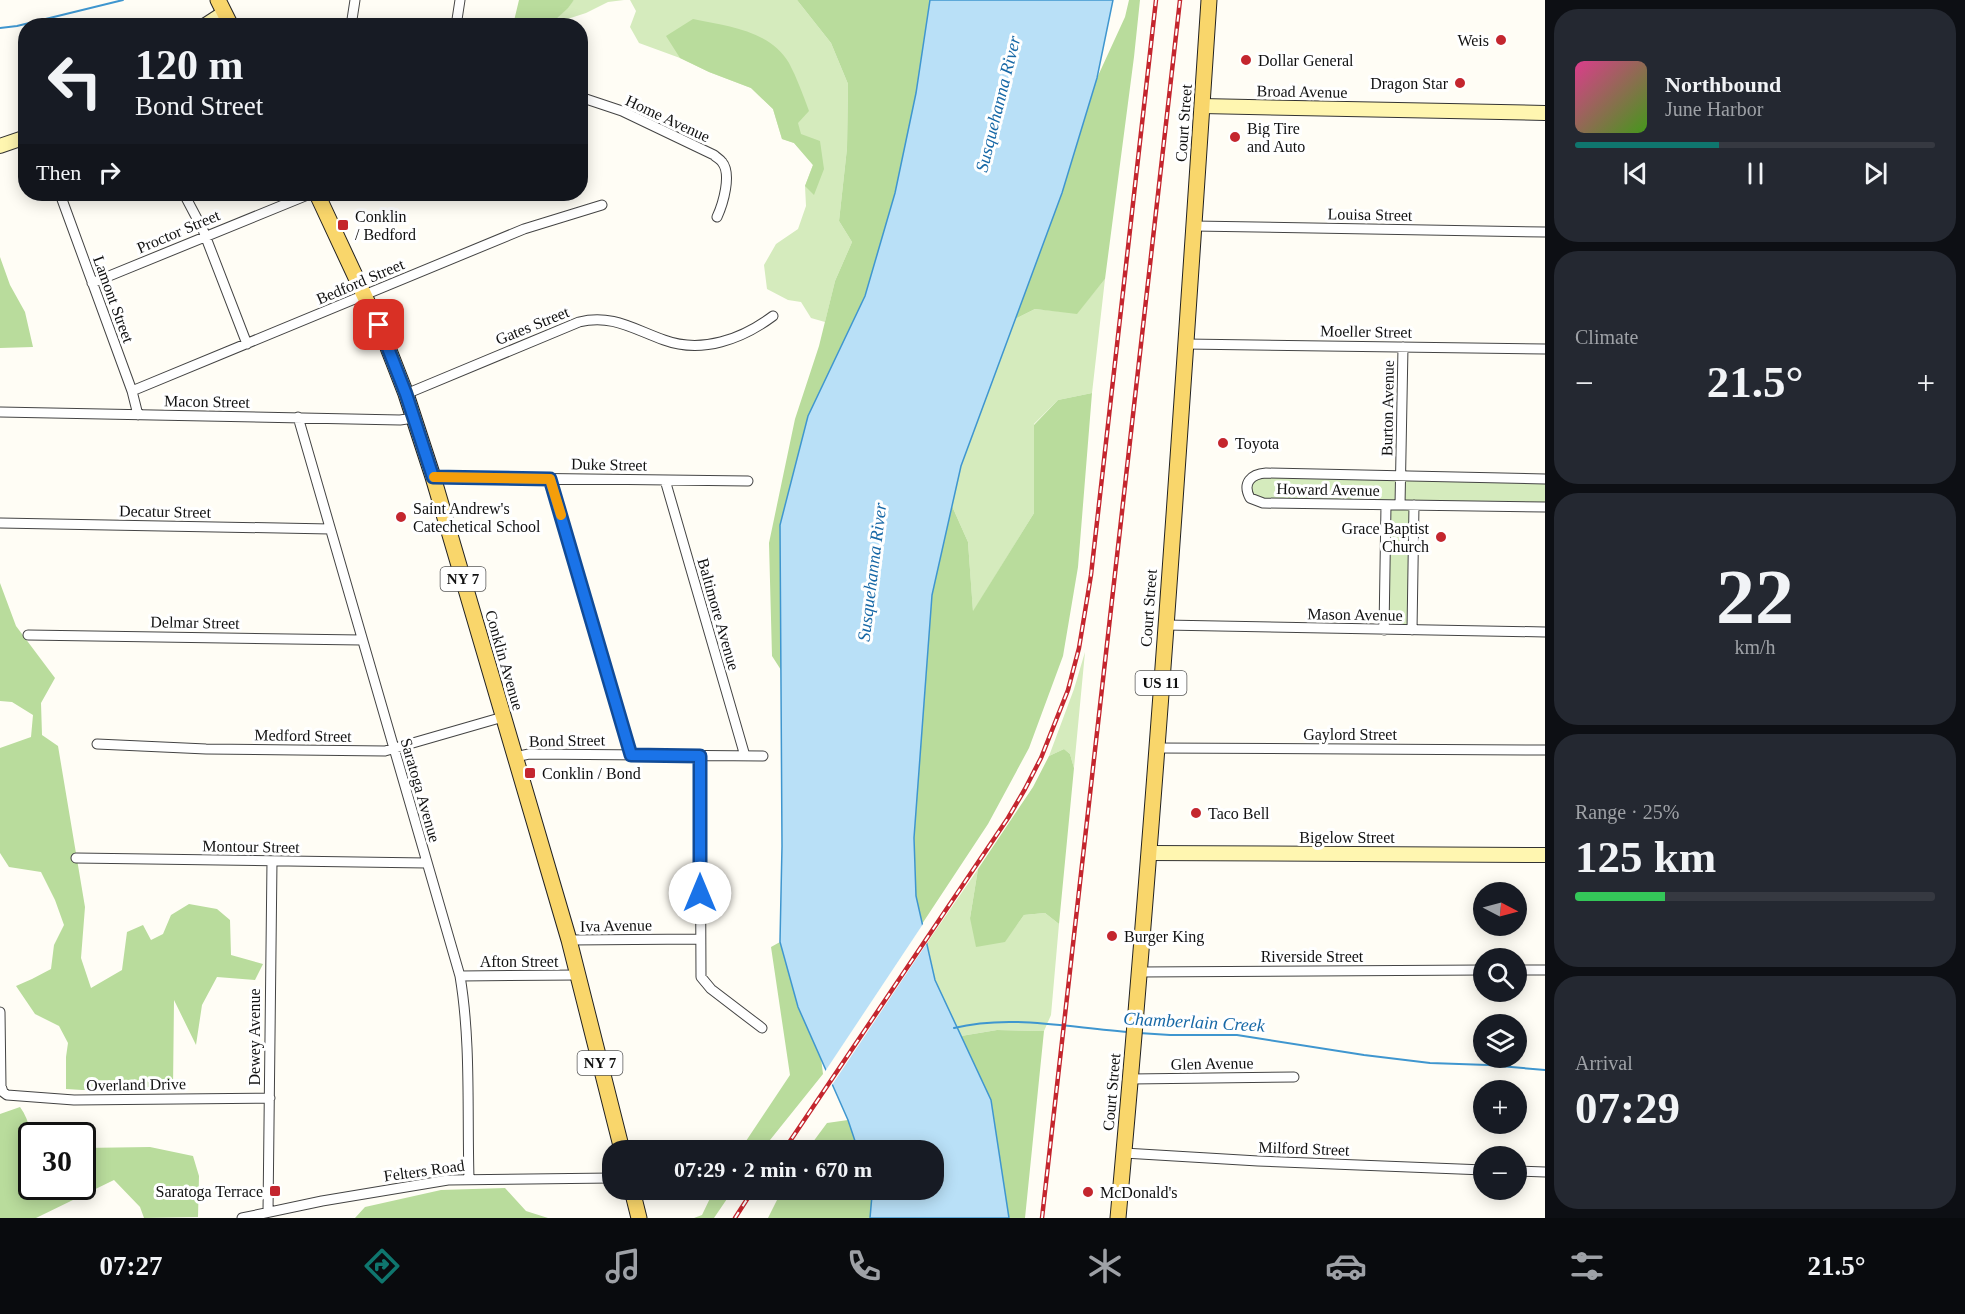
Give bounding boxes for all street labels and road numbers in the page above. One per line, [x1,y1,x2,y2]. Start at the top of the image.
street label: Broad Avenue [1256,82,1348,101]
street label: Court Street [1172,83,1195,162]
street label: Home Avenue [623,92,713,145]
street label: Louisa Street [1327,205,1413,224]
street label: Proctor Street [134,206,223,257]
street label: Lamont Street [90,253,137,345]
street label: Bedford Street [314,255,407,308]
street label: Gates Street [493,303,572,348]
street label: Moeller Street [1320,322,1413,341]
street label: Burton Avenue [1378,360,1397,456]
street label: Macon Street [164,392,251,411]
street label: Duke Street [571,455,648,474]
street label: Howard Avenue [1276,480,1380,499]
street label: Decatur Street [119,502,212,521]
street label: Baltimore Avenue [694,556,743,672]
road number: NY 7 [440,567,486,591]
street label: Court Street [1137,568,1160,647]
street label: Mason Avenue [1307,605,1403,624]
street label: Conklin Avenue [482,608,527,712]
street label: Delmar Street [150,613,240,632]
road number: US 11 [1136,671,1186,695]
street label: Medford Street [254,726,352,745]
street label: Gaylord Street [1303,726,1397,744]
street label: Bond Street [529,731,606,750]
street label: Saratoga Avenue [397,736,444,845]
street label: Bigelow Street [1299,829,1395,847]
street label: Montour Street [202,837,300,856]
street label: Iva Avenue [580,916,652,935]
street label: Riverside Street [1261,948,1364,965]
street label: Afton Street [480,953,559,970]
street label: Dewey Avenue [246,989,264,1086]
road number: NY 7 [578,1051,622,1075]
street label: Court Street [1100,1052,1123,1132]
street label: Glen Avenue [1170,1054,1254,1073]
street label: Overland Drive [86,1075,186,1094]
street label: Milford Street [1258,1138,1350,1159]
street label: Felters Road [383,1156,466,1185]

